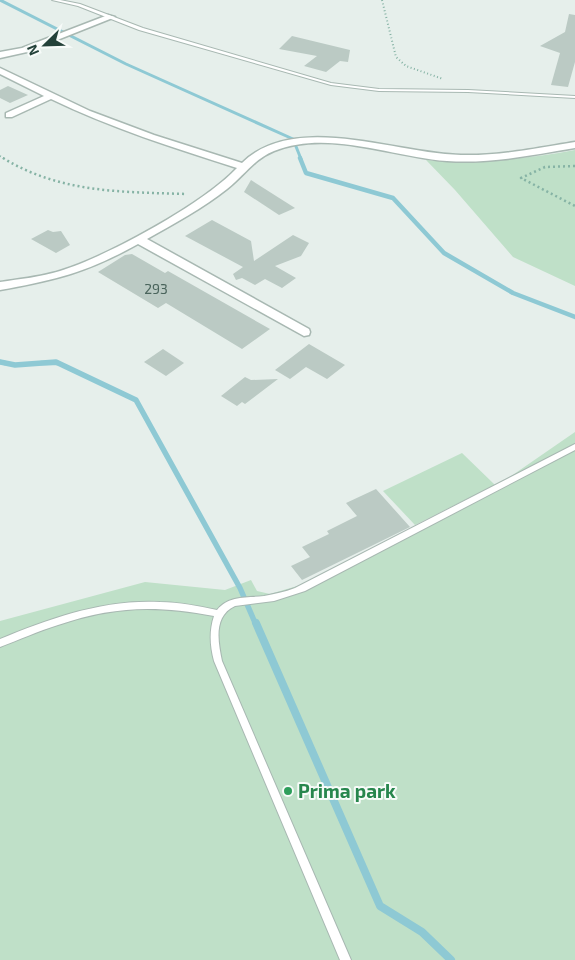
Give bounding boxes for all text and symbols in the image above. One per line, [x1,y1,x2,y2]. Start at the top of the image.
north arrow [20,20,70,70]
text: N [23,42,42,58]
house number: 293 [144,280,168,297]
place label: Prima park [298,779,396,802]
marker: Prima park [282,785,294,797]

